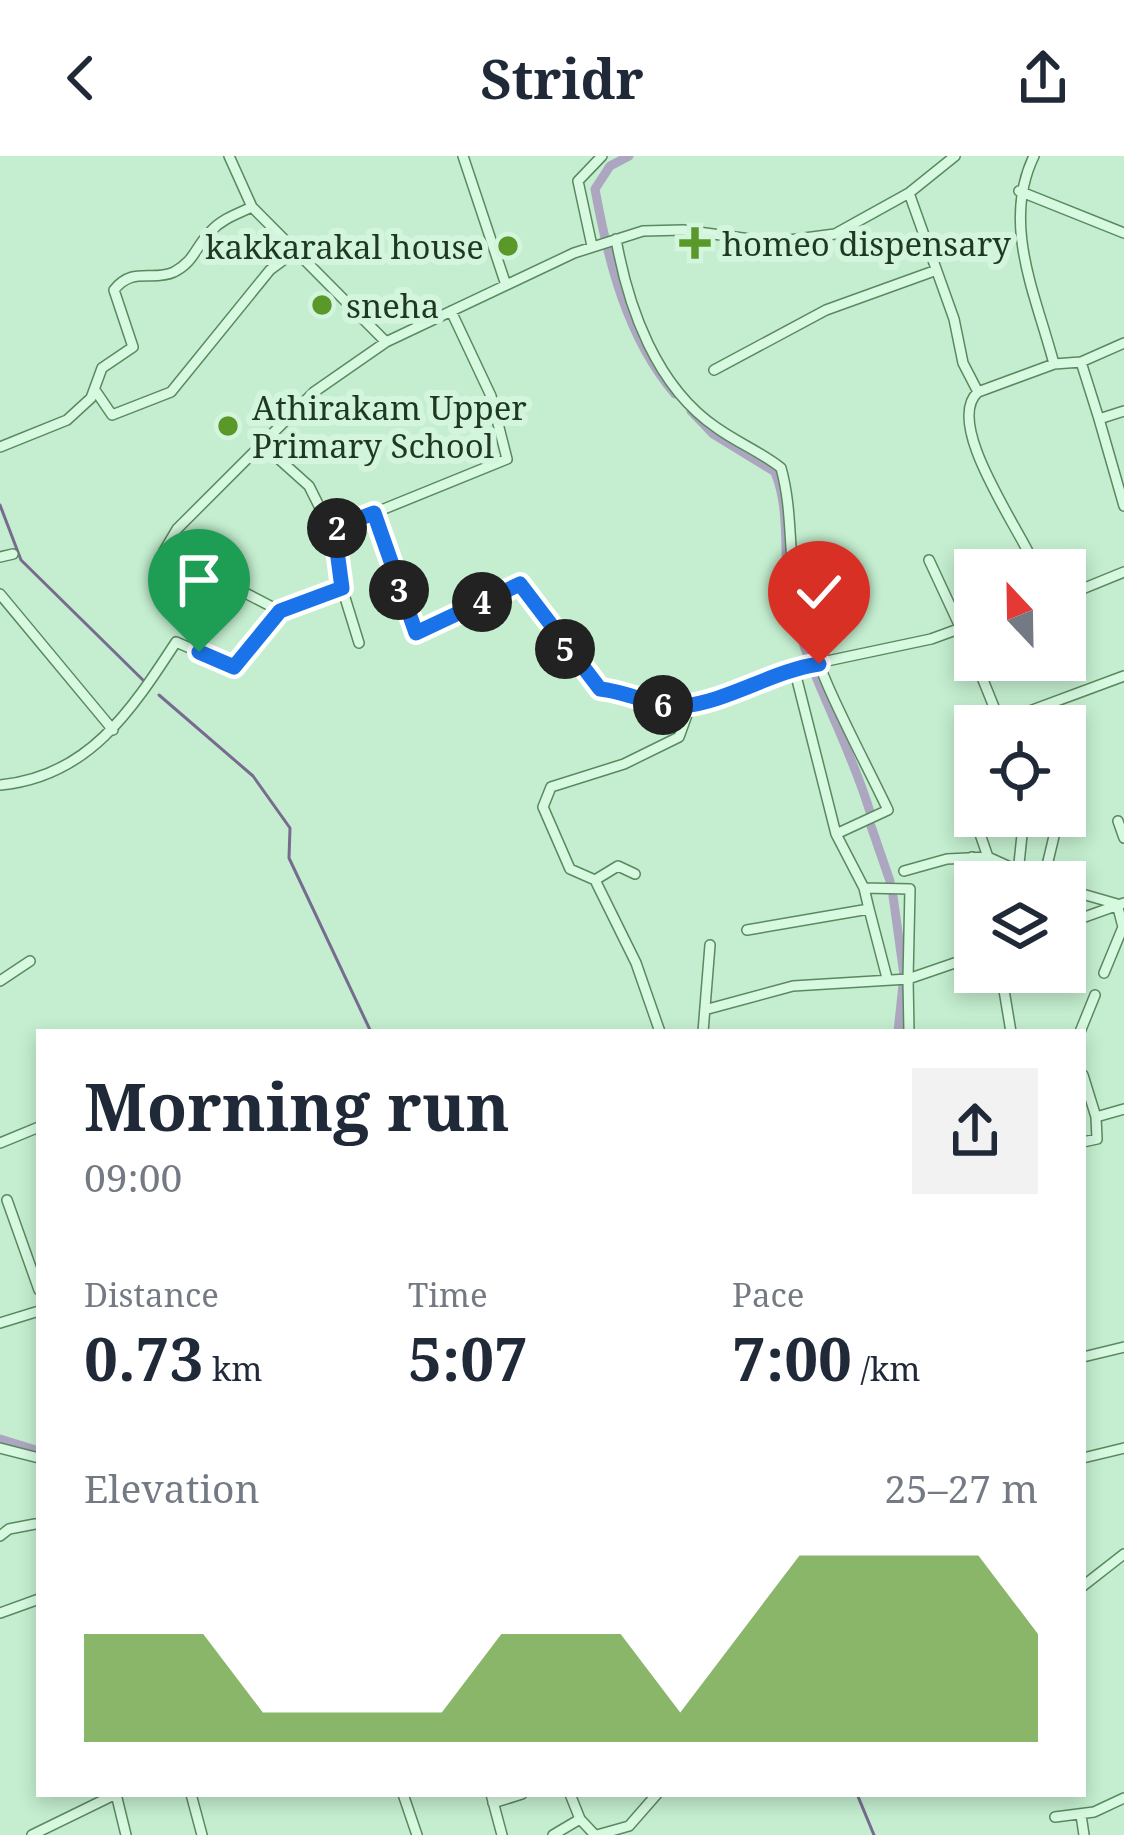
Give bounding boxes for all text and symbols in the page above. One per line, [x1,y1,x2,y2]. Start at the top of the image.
text: Stridr [480,41,644,115]
icon: back [48,45,114,111]
icon: share [1010,45,1076,111]
place label: homeo dispensary [722,221,1011,266]
place label: kakkarakal house [205,224,484,269]
marker: homeo dispensary [679,227,711,259]
marker: kakkarakal house [495,233,521,259]
place label: sneha [346,283,439,328]
marker: sneha [309,292,335,318]
place label: Athirakam Upper Primary School [252,385,527,468]
marker: Athirakam Upper Primary School [215,413,241,439]
pin: 2 [307,498,367,558]
text: 2 [328,505,346,550]
pin [148,529,250,652]
pin [768,541,870,664]
icon: arrive [166,547,232,613]
north arrow [954,549,1086,681]
map controls [954,549,1086,993]
icon: check [786,559,852,625]
pin: 3 [369,560,429,620]
text: 3 [390,567,408,612]
pin: 4 [452,572,512,632]
text: 4 [473,579,491,624]
pin: 5 [535,619,595,679]
text: 5 [556,626,574,671]
pin: 6 [633,675,693,735]
text: 6 [654,682,672,727]
button: locate [954,705,1086,837]
button: layers [954,861,1086,993]
text: Morning run [84,1060,510,1150]
button: share [912,1068,1038,1194]
text: 09:00 [84,1150,182,1203]
text: Distance [84,1272,219,1317]
text: Time [408,1272,488,1317]
text: Pace [732,1272,804,1317]
text: 0.73 [84,1317,203,1399]
text: 5:07 [408,1317,528,1399]
text: 7:00 [732,1317,852,1399]
text: km [203,1346,262,1391]
text: /km [852,1346,921,1391]
text: Elevation [84,1461,260,1514]
text: 25–27 m [884,1461,1038,1514]

